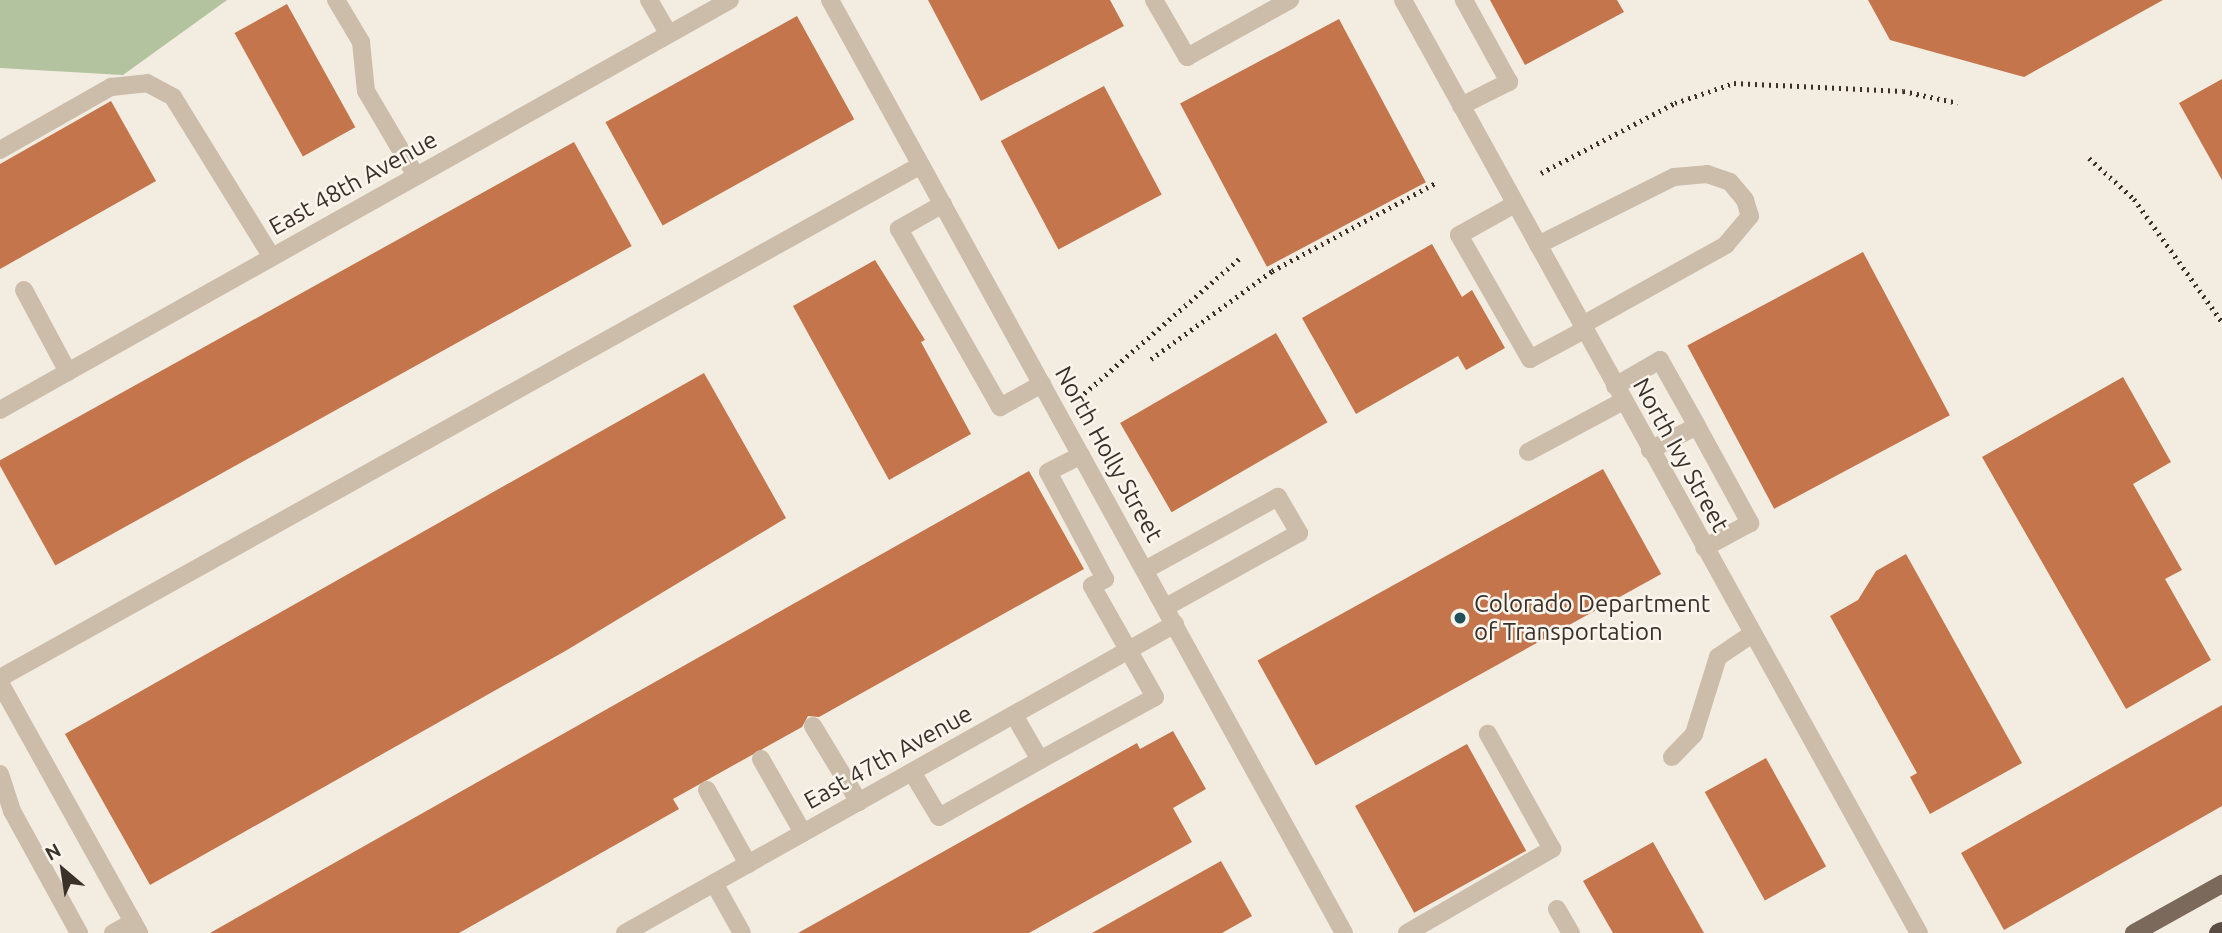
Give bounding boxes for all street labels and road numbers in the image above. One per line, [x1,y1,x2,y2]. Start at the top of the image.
street label: East 48th Avenue [264,125,442,241]
street label: North Holly Street [1049,361,1169,547]
street label: North Ivy Street [1627,373,1735,537]
street label: East 47th Avenue [799,699,977,815]

